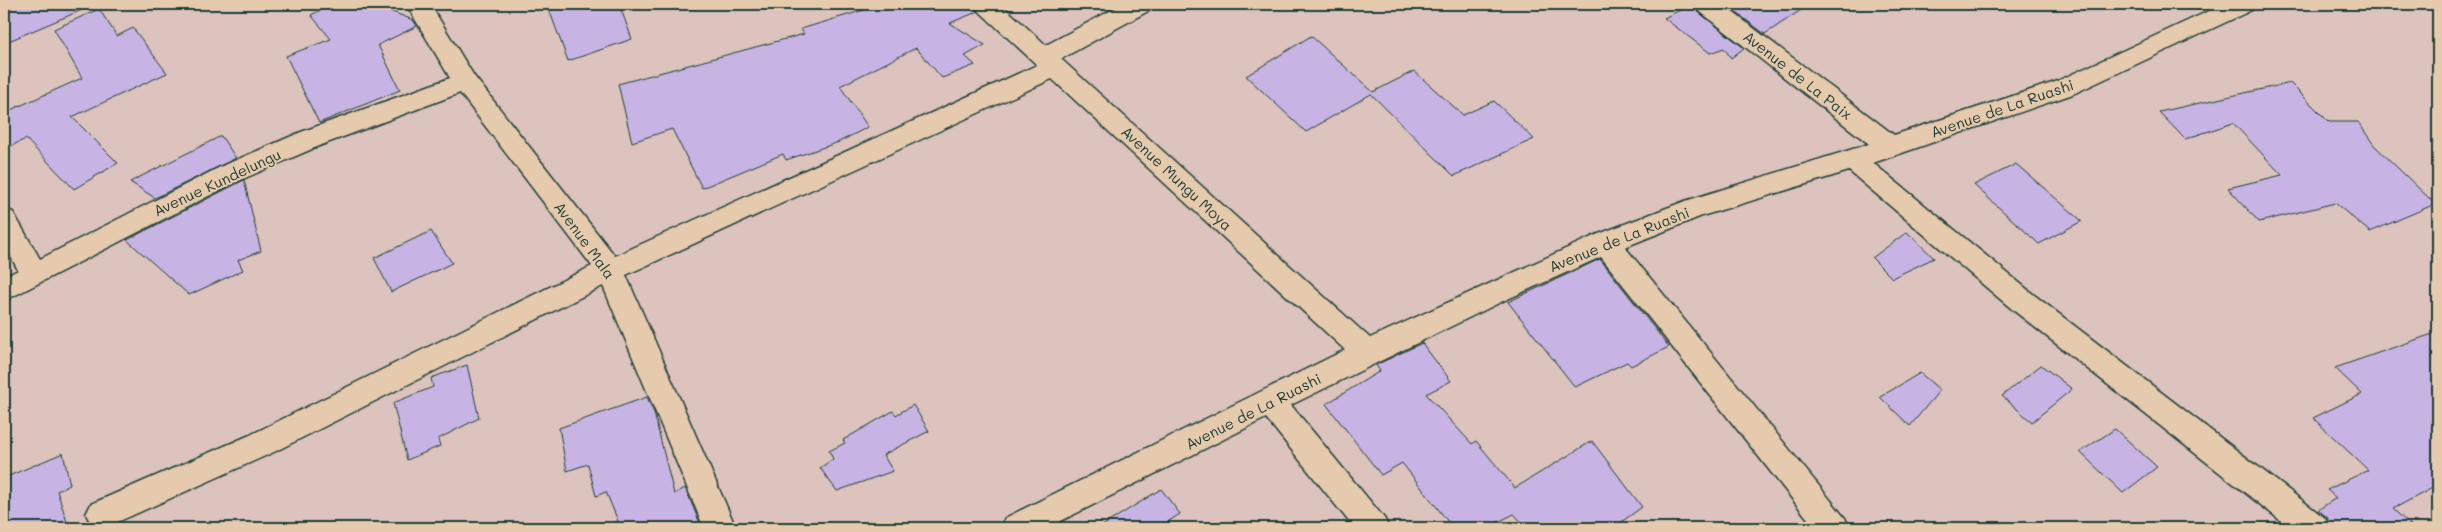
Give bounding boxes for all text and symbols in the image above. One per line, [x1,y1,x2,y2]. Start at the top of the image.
street label: Avenue de La Paix [1739,26,1857,124]
street label: Avenue de La Ruashi [1928,74,2076,142]
street label: Avenue Mungu Moya [1117,121,1237,235]
street label: Avenue Kundelungu [150,144,284,220]
street label: Avenue Mala [550,197,620,283]
street label: Avenue de La Ruashi [1546,202,1692,276]
street label: Avenue de La Ruashi [1182,368,1324,454]

